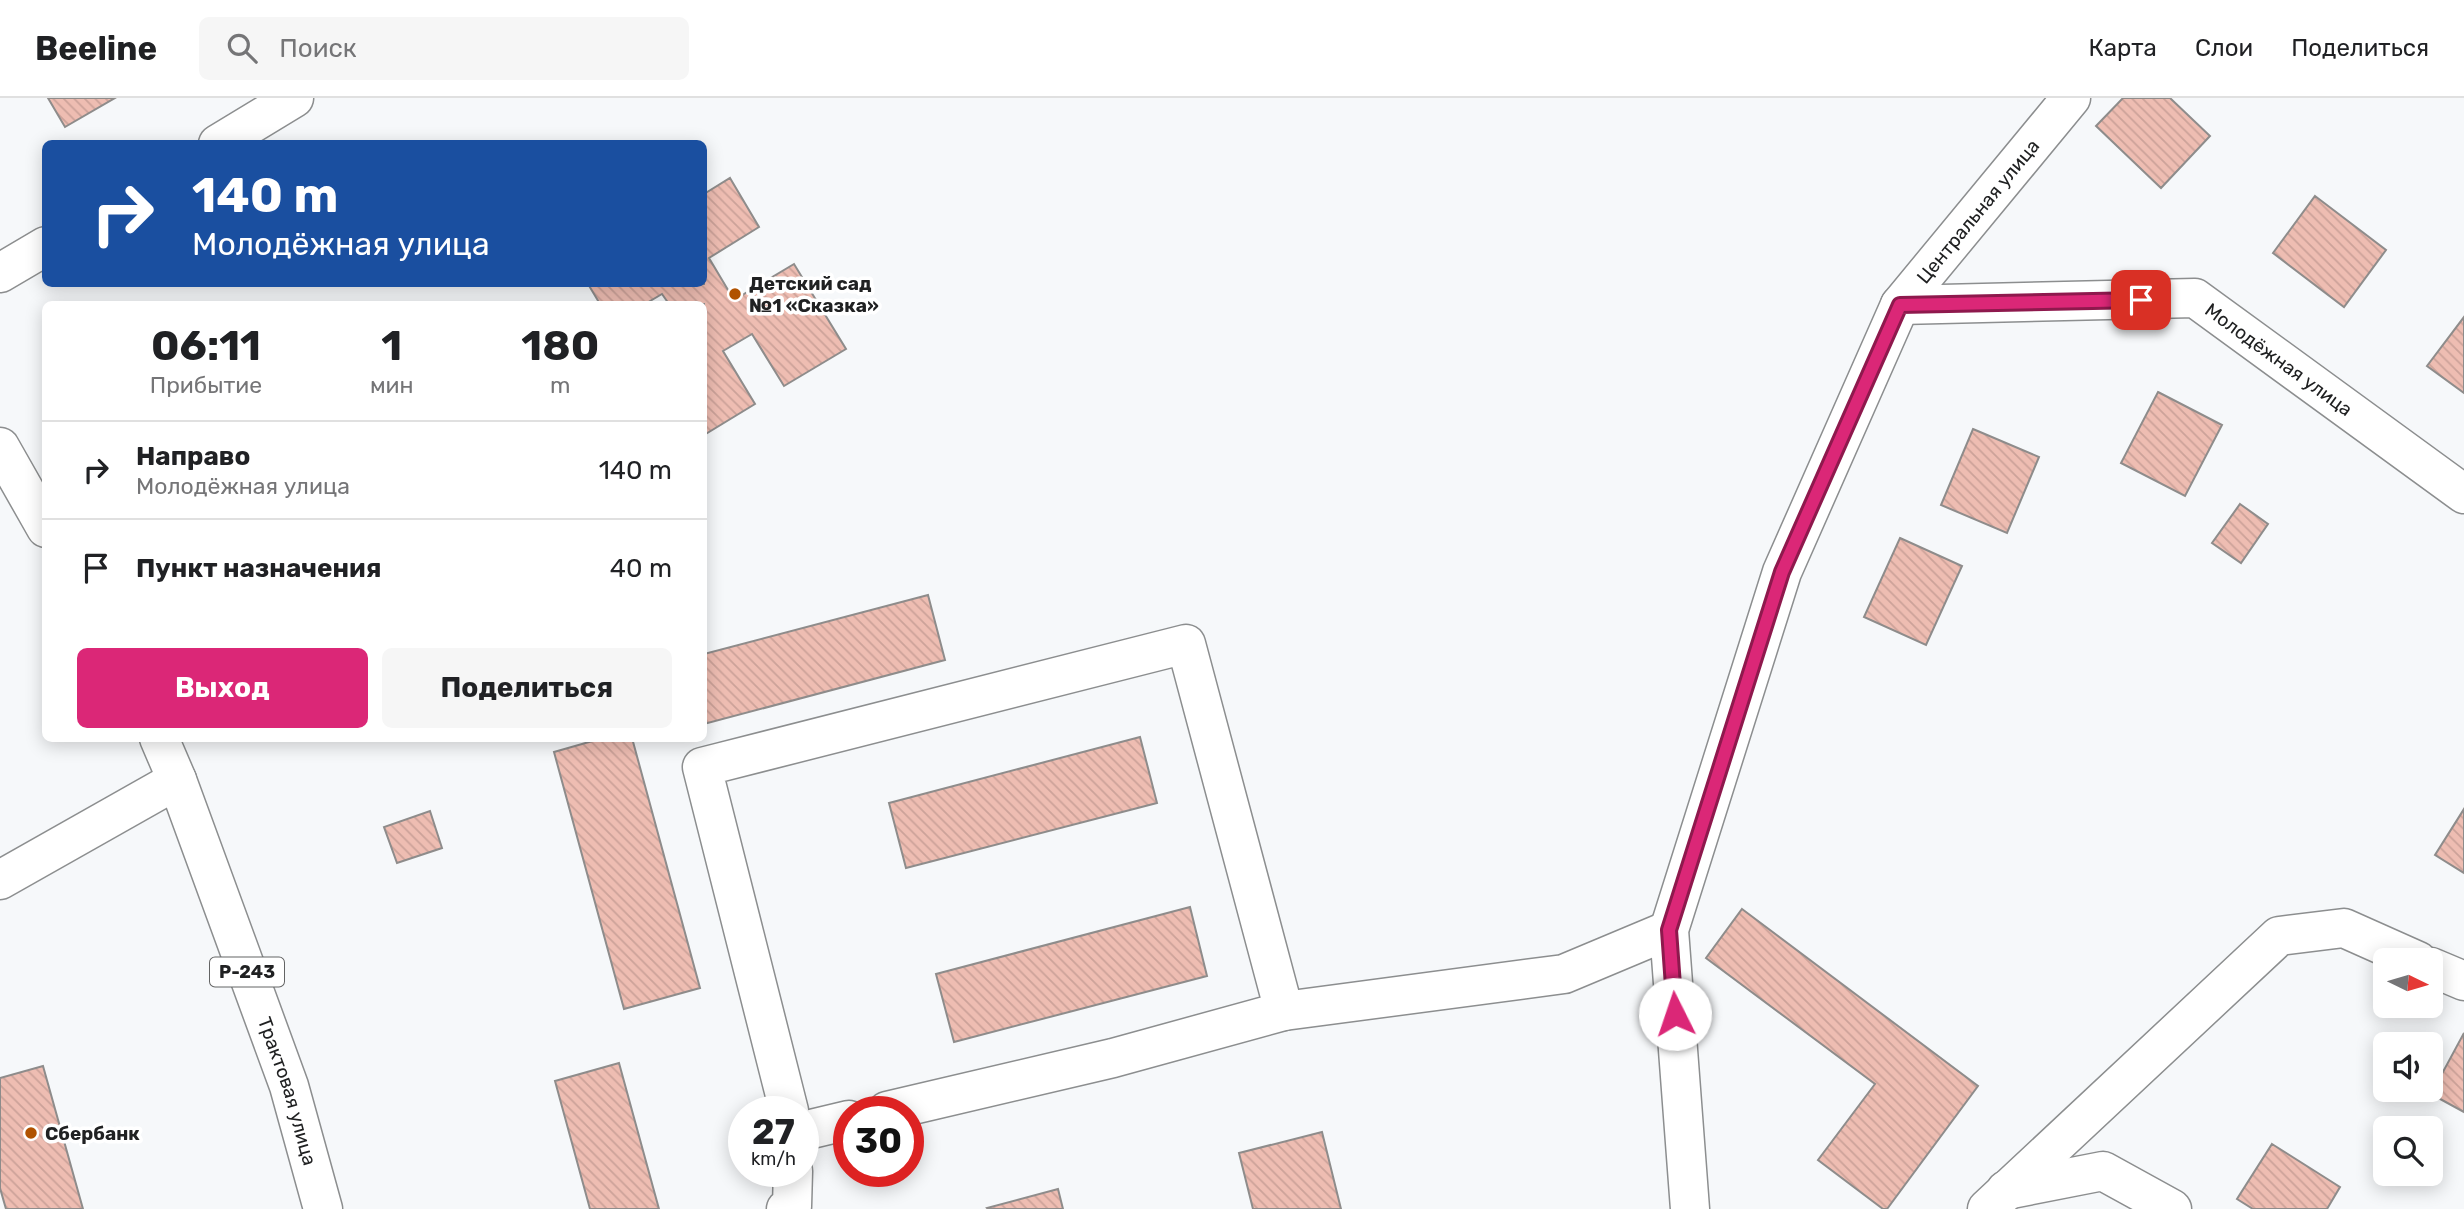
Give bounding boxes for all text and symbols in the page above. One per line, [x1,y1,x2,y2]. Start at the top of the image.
search box [199,17,689,80]
text: Beeline [35,29,157,68]
icon: search [223,29,261,67]
text: Поиск [279,33,357,64]
text: Карта [2088,34,2157,62]
text: Слои [2195,34,2253,62]
text: Поделиться [2291,34,2429,62]
street label: Центральная улица [1911,134,2044,288]
text: 140 m [192,166,338,224]
icon: right [77,168,168,259]
text: Молодёжная улица [192,225,490,263]
pin [2111,270,2171,330]
place label: Детский сад №1 «Сказка» [749,272,879,317]
icon: arrive [2122,281,2160,319]
marker: Детский сад №1 «Сказка» [727,286,743,302]
street label: Молодёжная улица [2201,298,2357,421]
text: 06:11 [151,321,261,371]
text: 1 [381,321,402,371]
text: 180 [521,321,599,371]
text: Прибытие [150,371,262,399]
text: мин [370,371,414,399]
text: m [550,371,571,399]
text: Направо [136,441,250,472]
icon: right [77,451,115,489]
text: 140 m [599,455,672,486]
text: Молодёжная улица [136,472,350,500]
icon: arrive [77,549,115,587]
text: Пункт назначения [136,553,381,584]
text: 40 m [610,553,672,584]
button: Выход [77,648,368,728]
button: Поделиться [382,648,672,728]
north arrow [2373,948,2443,1018]
map controls [2373,948,2443,1186]
road number: Р-243 [210,958,284,986]
position arrow [1638,977,1712,1051]
street label: Трактовая улица [253,1014,322,1168]
button: sound [2373,1032,2443,1102]
speed limit sign: 30 [833,1096,924,1187]
text: 27 [752,1111,795,1153]
button: search [2373,1116,2443,1186]
place label: Сбербанк [45,1122,140,1145]
marker: Сбербанк [23,1125,39,1141]
text: km/h [751,1148,796,1170]

